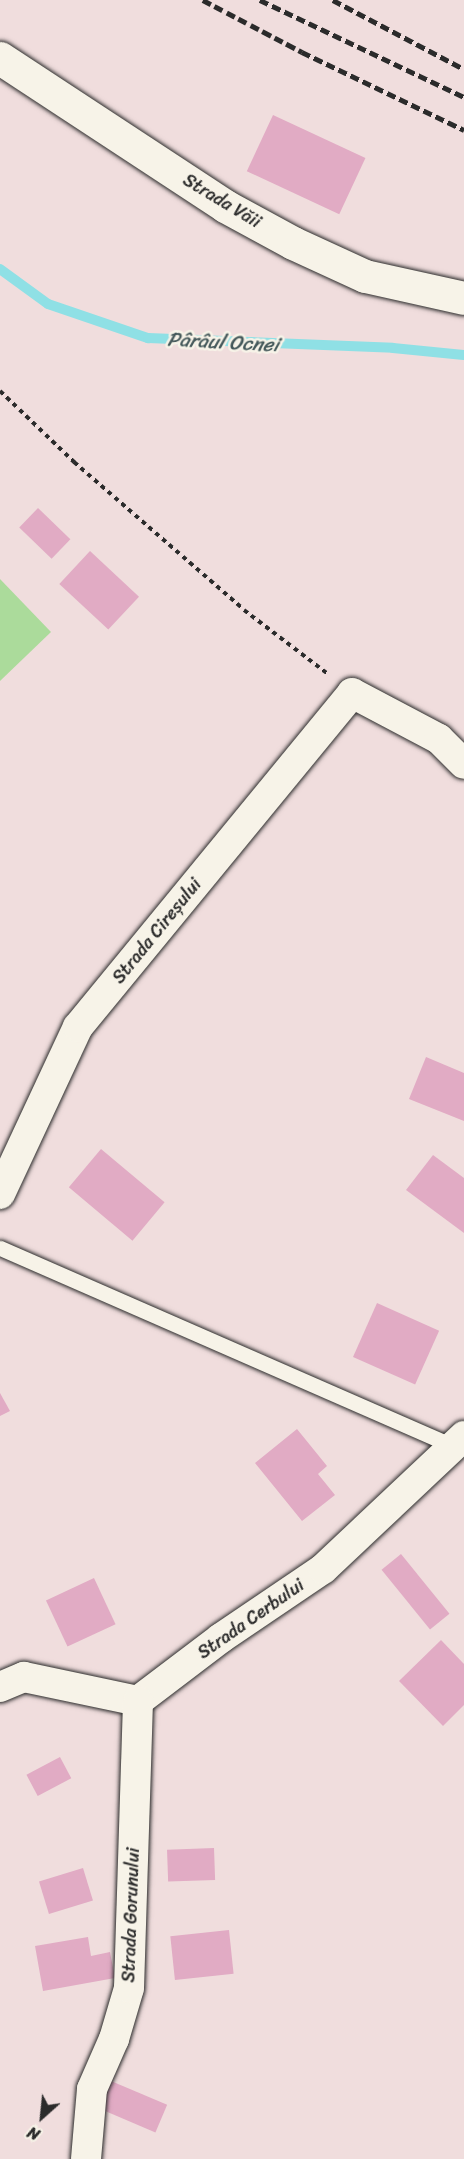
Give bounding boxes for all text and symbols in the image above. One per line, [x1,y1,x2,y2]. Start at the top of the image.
street label: Strada Văii [179,169,265,233]
water label: Pârâul Ocnei [167,327,279,357]
street label: Strada Cireșului [108,874,206,988]
street label: Strada Cerbului [193,1574,309,1664]
street label: Strada Gorunului [118,1847,144,1983]
north arrow [12,2087,72,2147]
text: N [22,2118,45,2149]

